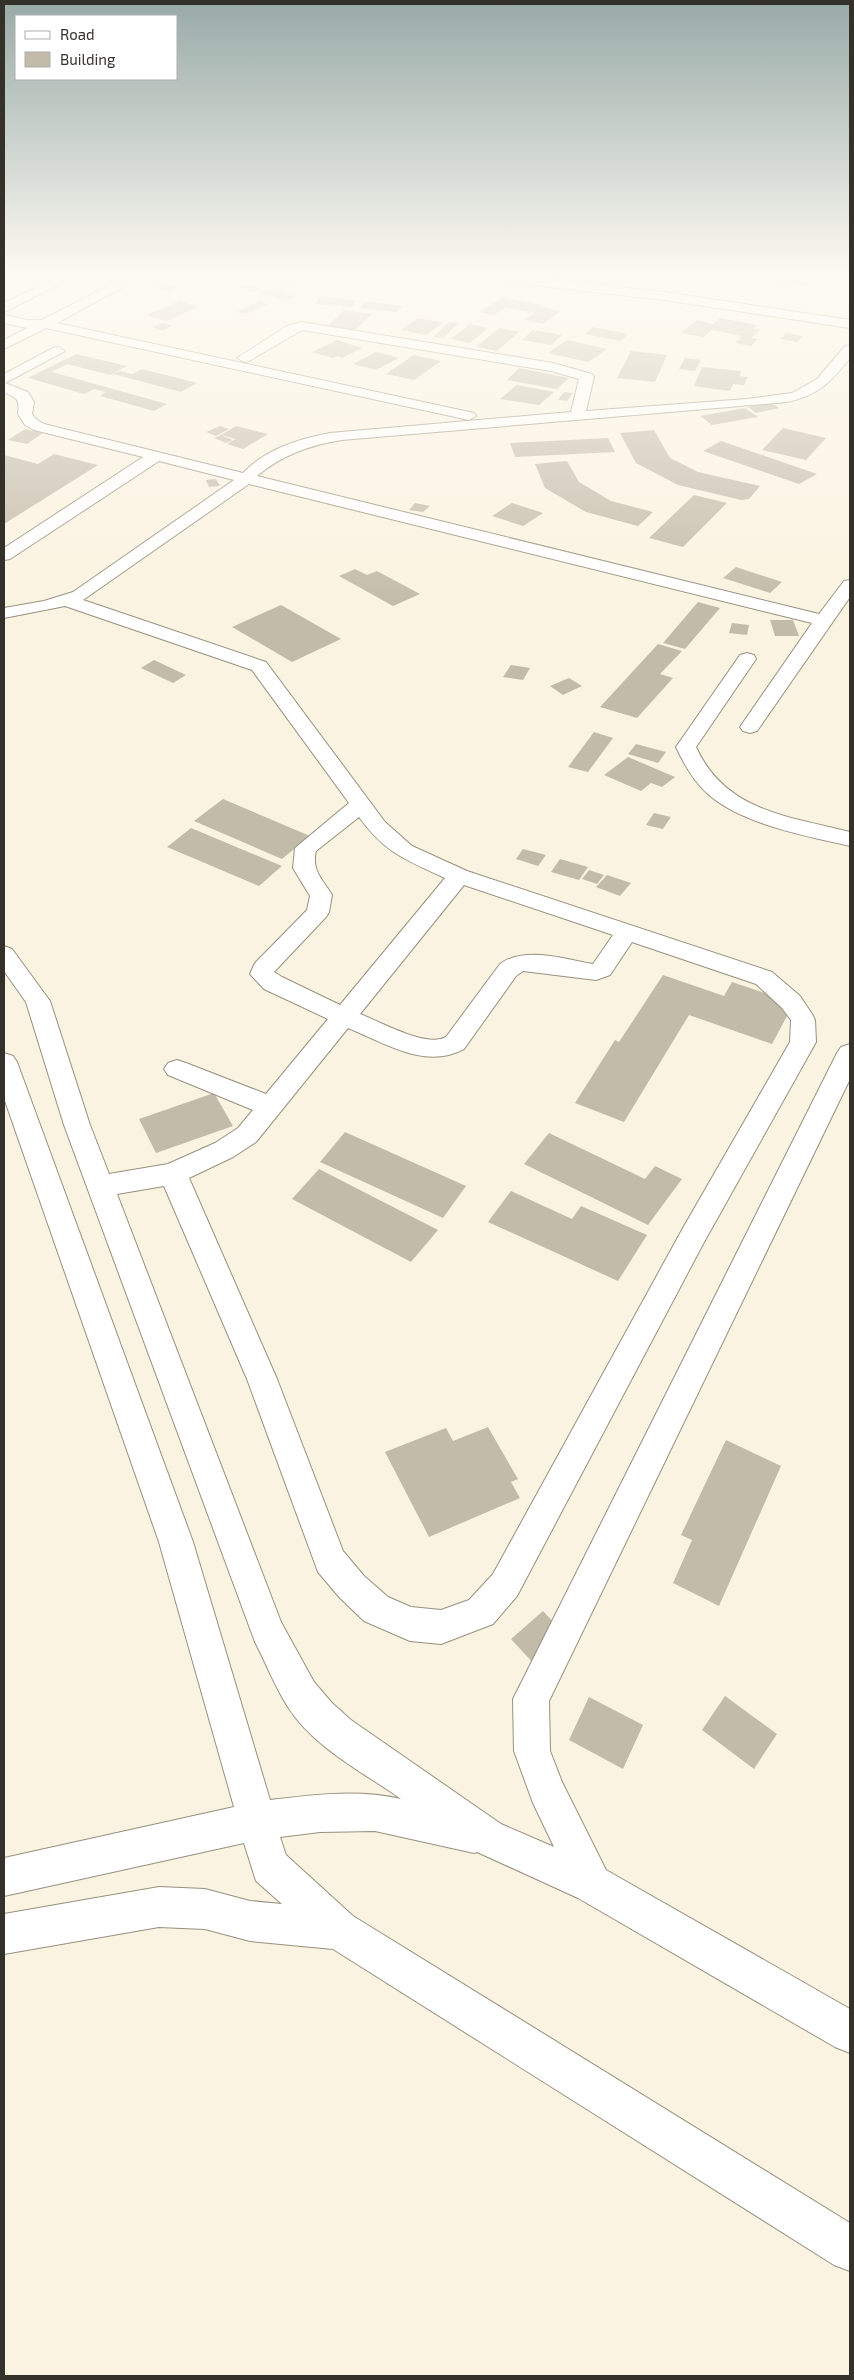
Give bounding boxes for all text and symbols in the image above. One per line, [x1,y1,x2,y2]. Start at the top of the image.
legend [15,15,178,80]
text: Road [60,25,95,43]
text: Building [60,50,116,68]

